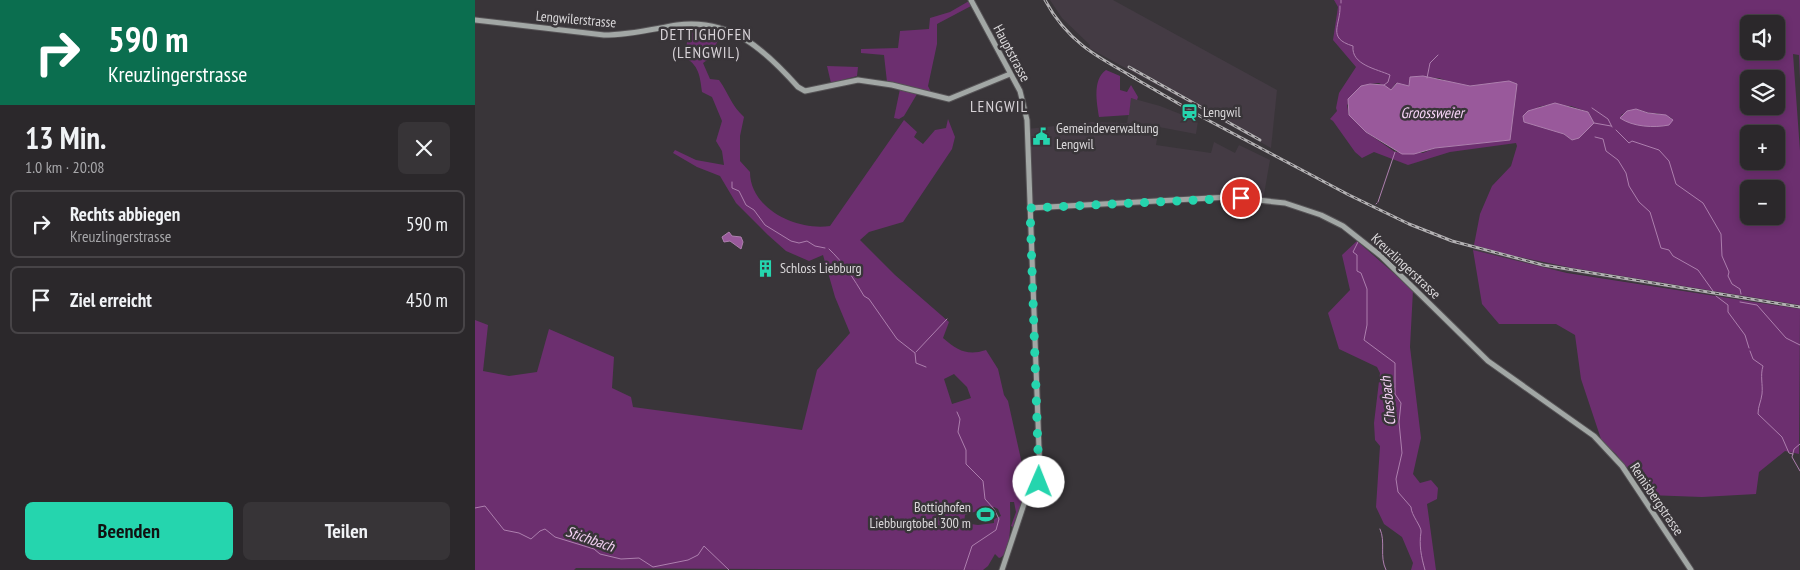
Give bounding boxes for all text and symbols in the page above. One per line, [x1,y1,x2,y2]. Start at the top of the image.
street label: Lengwilerstrasse [535,7,617,31]
map controls [1740,15,1785,225]
button: sound [1740,15,1785,60]
text: 590 m [108,16,189,62]
icon: right [25,20,90,85]
street label: Hauptstrasse [989,21,1035,85]
district label: DETTIGHOFEN (LENGWIL) [660,24,752,62]
text: Kreuzlingerstrasse [108,60,247,88]
button: layers [1740,70,1785,115]
district label: LENGWIL [970,96,1028,116]
station icon: Lengwil [1179,102,1199,122]
place label: Lengwil [1203,103,1241,121]
water label: Groossweier [1400,103,1465,122]
text: 13 Min. [25,118,106,157]
place label: Gemeindeverwaltung Lengwil [1056,119,1159,153]
button: close [398,122,450,174]
button: + [1740,125,1785,170]
public building icon: Gemeindeverwaltung Lengwil [1032,126,1052,146]
text: 1.0 km · 20:08 [25,157,105,177]
pin [1220,177,1262,219]
button: − [1740,180,1785,225]
icon: arrive [1227,184,1255,212]
text: Rechts abbiegen [70,202,180,226]
icon: right [27,210,55,238]
text: 590 m [406,212,448,236]
text: Kreuzlingerstrasse [70,226,171,246]
street label: Kreuzlingerstrasse [1367,229,1445,303]
building icon: Schloss Liebburg [756,258,776,278]
place label: Schloss Liebburg [780,259,862,277]
icon: arrive [27,286,55,314]
text: Ziel erreicht [70,288,152,312]
text: 450 m [406,288,448,312]
water label: Chesbach [1375,374,1400,427]
position arrow [1012,455,1064,507]
street label: Remisbergstrasse [1626,459,1688,539]
place label: Bottighofen Liebburgtobel 300 m [869,498,971,532]
button: Beenden [25,502,233,560]
button: Teilen [243,502,450,560]
sports icon: Bottighofen Liebburgtobel 300 m [975,505,995,525]
water label: Stichbach [563,521,618,556]

